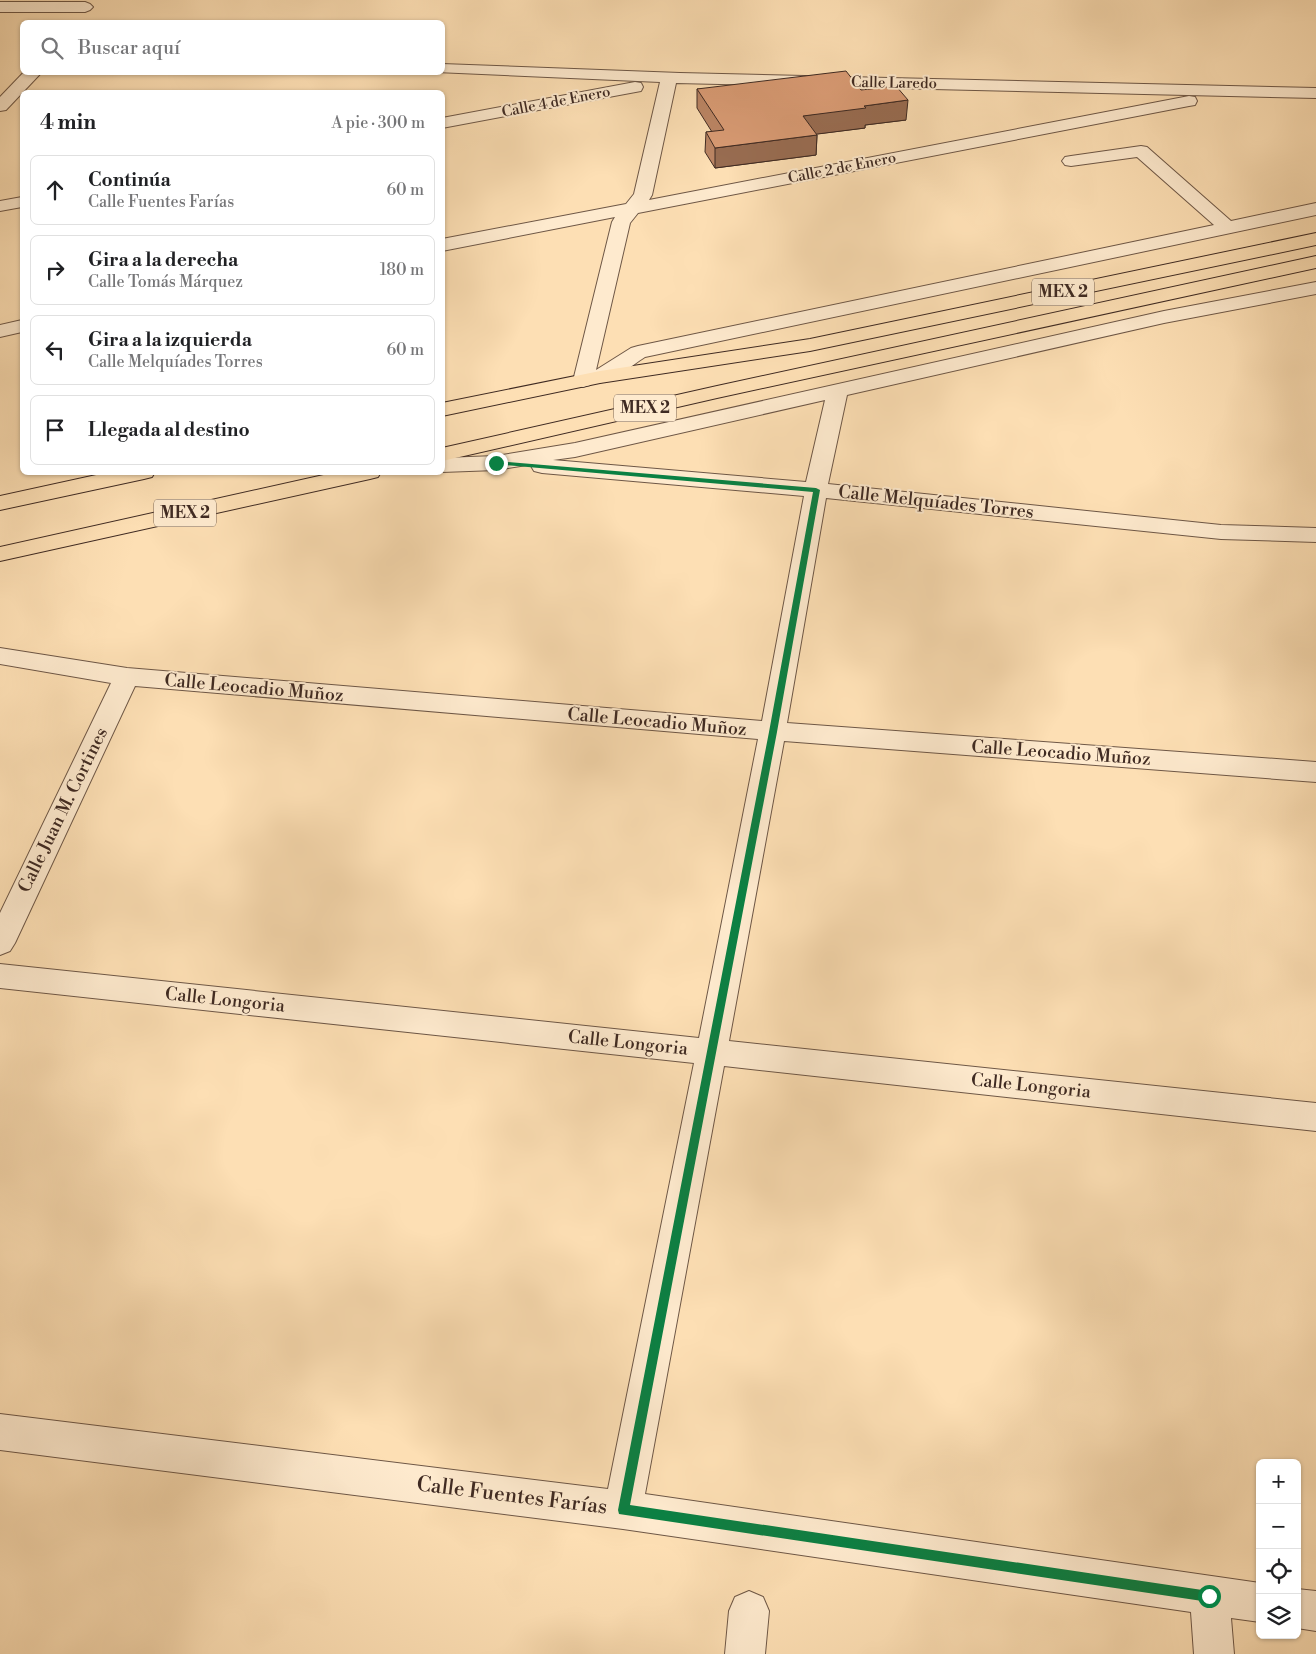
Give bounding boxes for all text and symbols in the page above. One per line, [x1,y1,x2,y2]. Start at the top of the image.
search box [20,20,445,75]
icon: search [38,34,66,62]
text: Buscar aquí [78,36,180,60]
street label: Calle Laredo [851,73,937,93]
street label: Calle 4 de Enero [500,82,612,122]
text: 4 min [40,110,96,136]
text: A pie · 300 m [332,113,425,133]
street label: Calle 2 de Enero [786,148,898,188]
text: Continúa [88,168,171,192]
icon: ahead [41,176,69,204]
text: 60 m [386,180,424,200]
text: Calle Fuentes Farías [88,192,234,212]
text: Gira a la derecha [88,248,238,272]
icon: right [41,256,69,284]
text: 180 m [380,260,424,280]
text: Calle Tomás Márquez [88,272,243,292]
road number: MEX 2 [1032,278,1094,306]
text: Gira a la izquierda [88,328,252,352]
icon: left [41,336,69,364]
text: 60 m [386,340,424,360]
text: Calle Melquíades Torres [88,352,263,372]
road number: MEX 2 [614,394,676,422]
icon: arrive [41,416,69,444]
text: Llegada al destino [88,418,250,442]
route end [485,452,508,475]
street label: Calle Melquíades Torres [837,480,1035,524]
road number: MEX 2 [154,499,216,526]
street label: Calle Leocadio Muñoz [163,669,345,707]
street label: Calle Leocadio Muñoz [566,703,748,741]
street label: Calle Juan M. Cortines [13,724,113,896]
street label: Calle Leocadio Muñoz [970,735,1152,771]
street label: Calle Longoria [164,982,287,1018]
street label: Calle Longoria [567,1025,690,1061]
street label: Calle Longoria [970,1068,1093,1104]
map controls [1256,1459,1301,1639]
button: + [1256,1459,1301,1504]
street label: Calle Fuentes Farías [415,1471,609,1521]
button: − [1256,1504,1301,1549]
button: locate [1256,1549,1301,1594]
route start [1198,1585,1221,1608]
button: layers [1256,1594,1301,1639]

